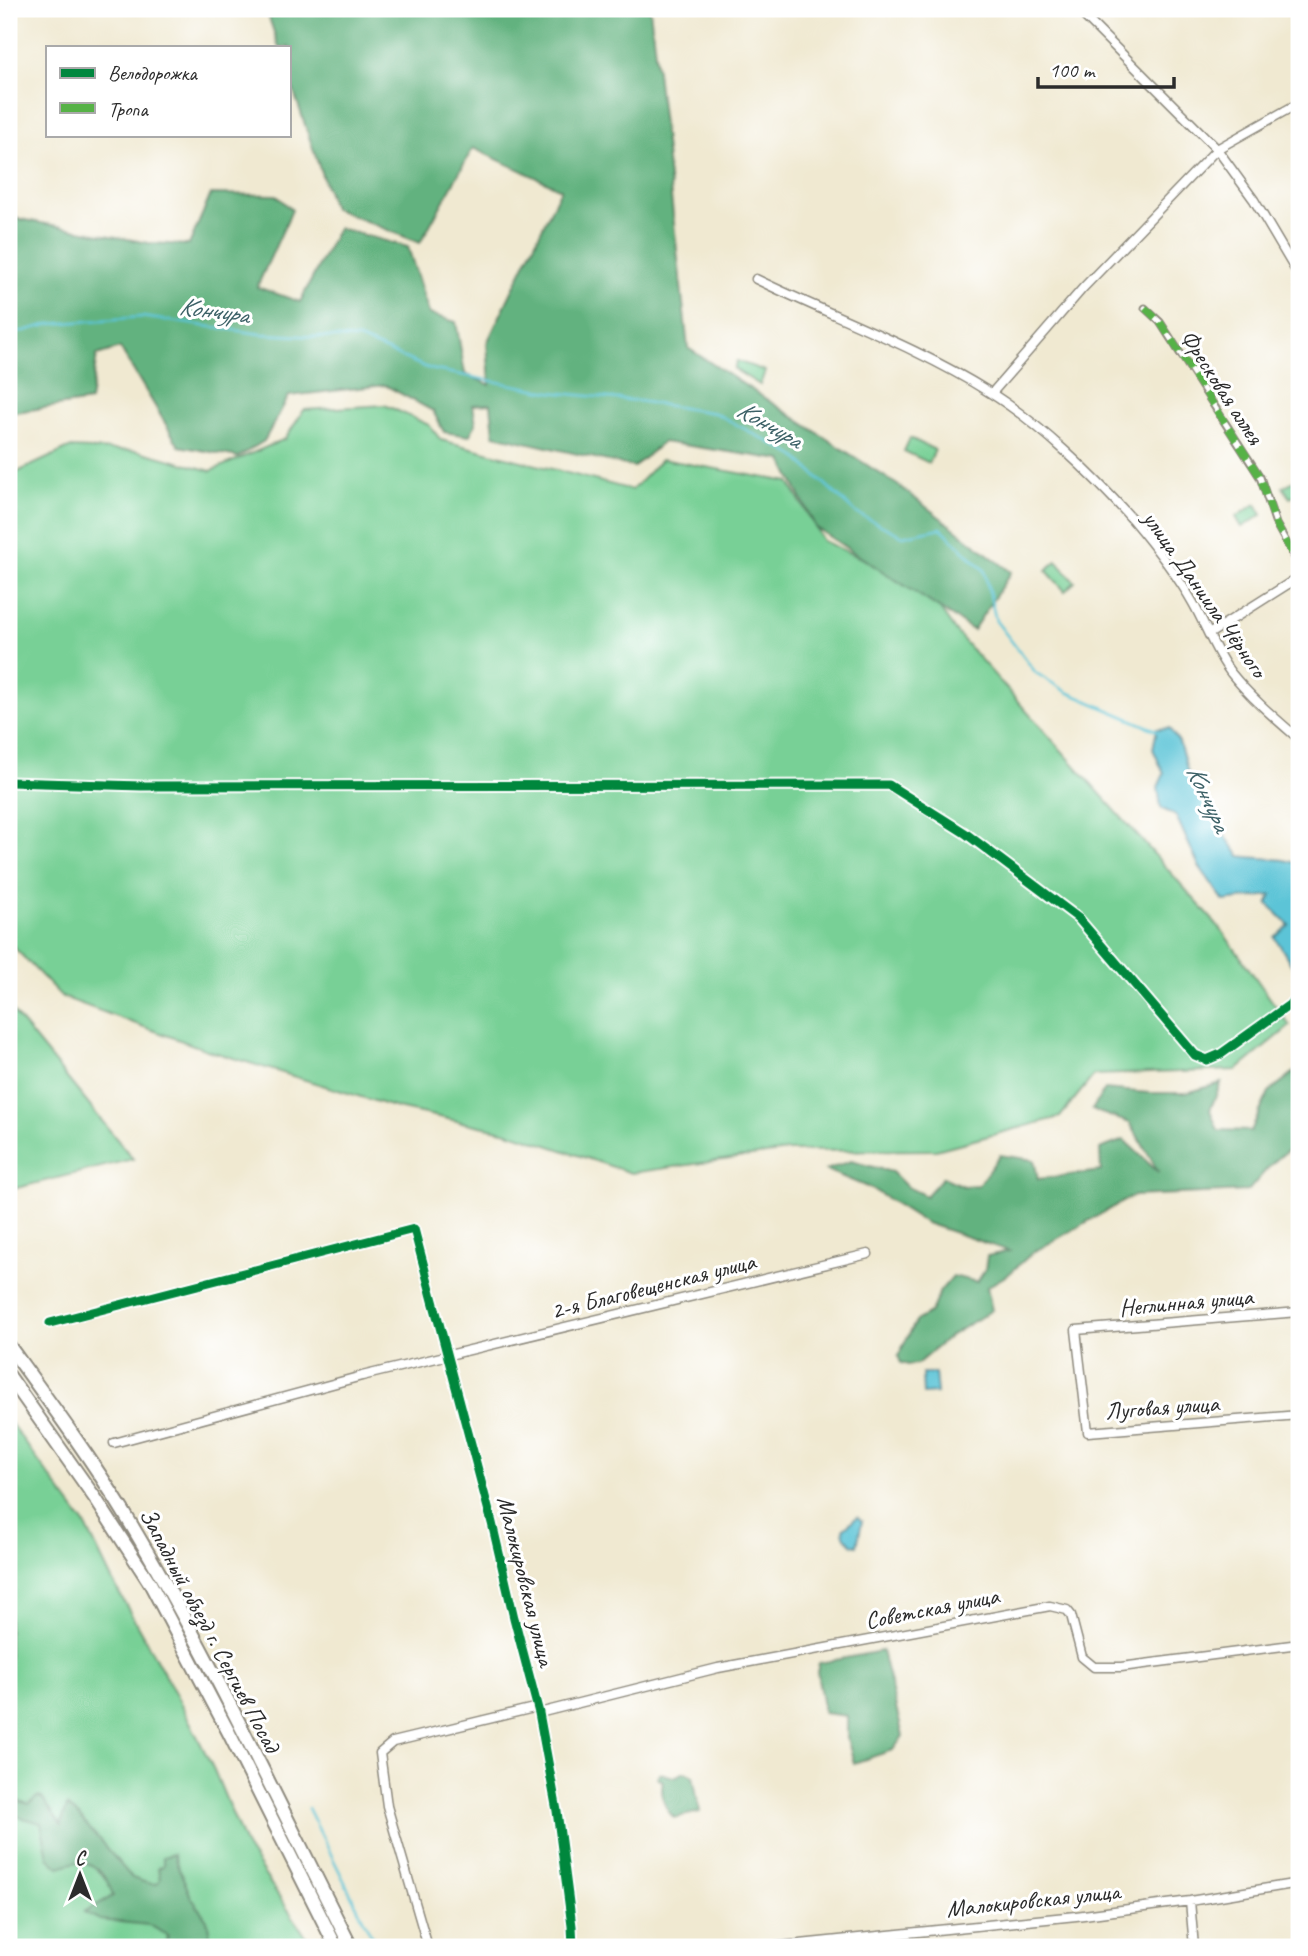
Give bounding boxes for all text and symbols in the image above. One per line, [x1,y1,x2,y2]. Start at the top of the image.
legend [46,46,290,136]
scale bar [1038,46,1175,90]
text: 100 m [1049,57,1096,83]
text: Велодорожка [108,60,198,86]
text: Тропа [108,96,149,122]
water label: Кончура [177,289,254,332]
street label: Фресковая аллея [1174,324,1271,451]
water label: Кончура [731,393,811,458]
street label: улица Даниила Чёрного [1135,503,1275,685]
water label: Кончура [1179,760,1240,840]
street label: 2-я Благовещенская улица [548,1246,760,1326]
street label: Неглинная улица [1118,1281,1256,1323]
street label: Луговая улица [1104,1388,1221,1426]
street label: Малокировская улица [490,1493,562,1671]
street label: Западный объезд г. Сергиев Посад [132,1503,288,1760]
street label: Советская улица [863,1580,1003,1636]
north arrow [46,1840,116,1910]
text: С [75,1847,87,1871]
street label: Малокировская улица [945,1876,1123,1924]

